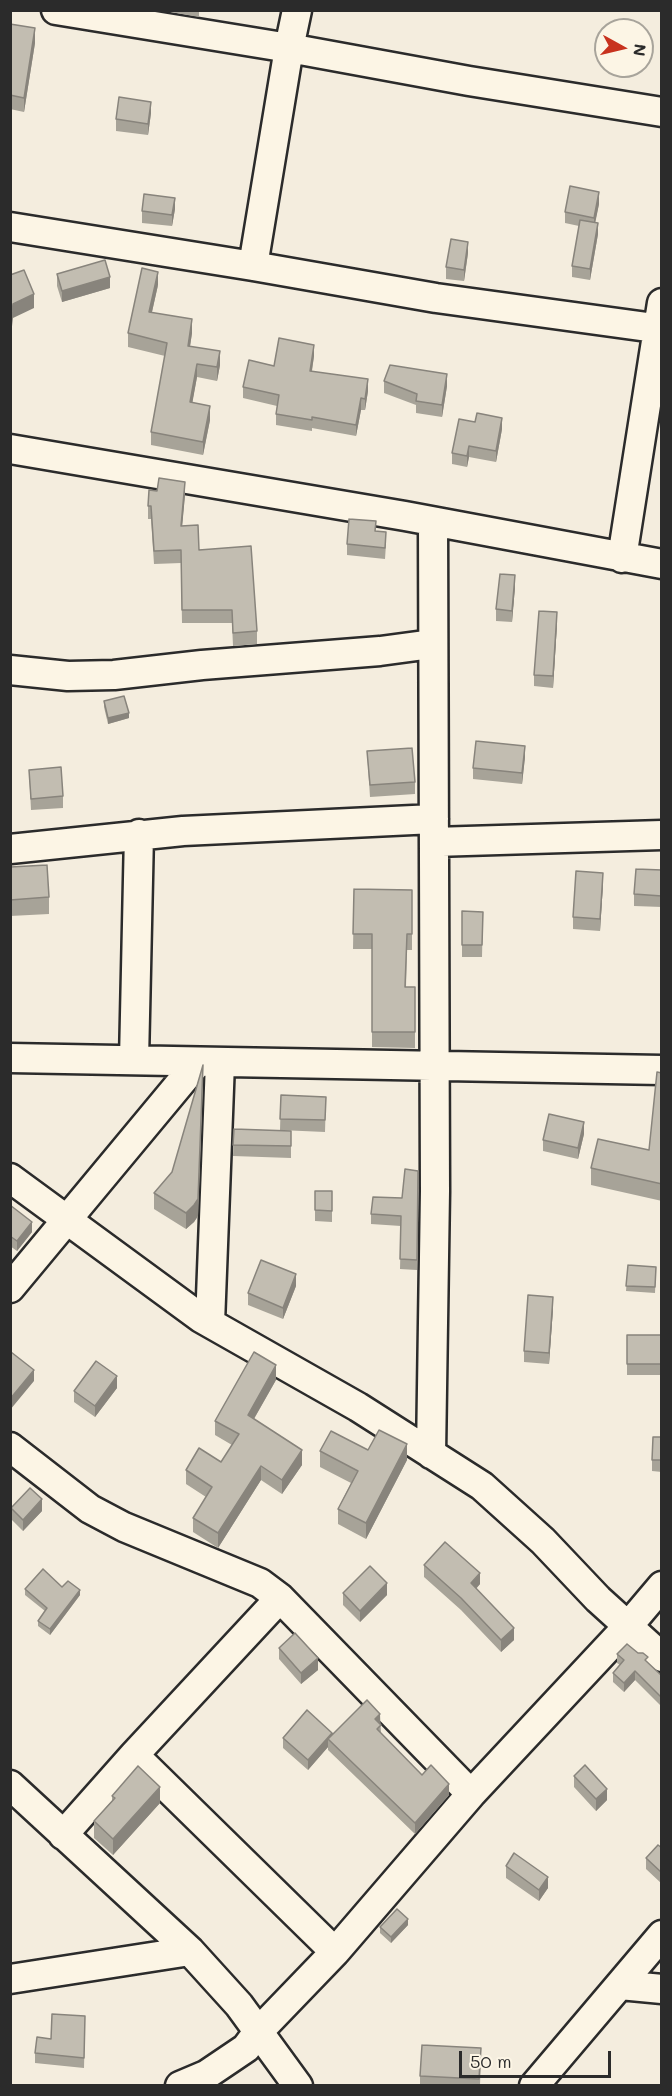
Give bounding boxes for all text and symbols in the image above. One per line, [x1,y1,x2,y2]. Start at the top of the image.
north arrow [594,18,654,78]
text: N [629,43,652,58]
scale bar [462,2039,614,2077]
text: 50 m [470,2049,512,2073]

